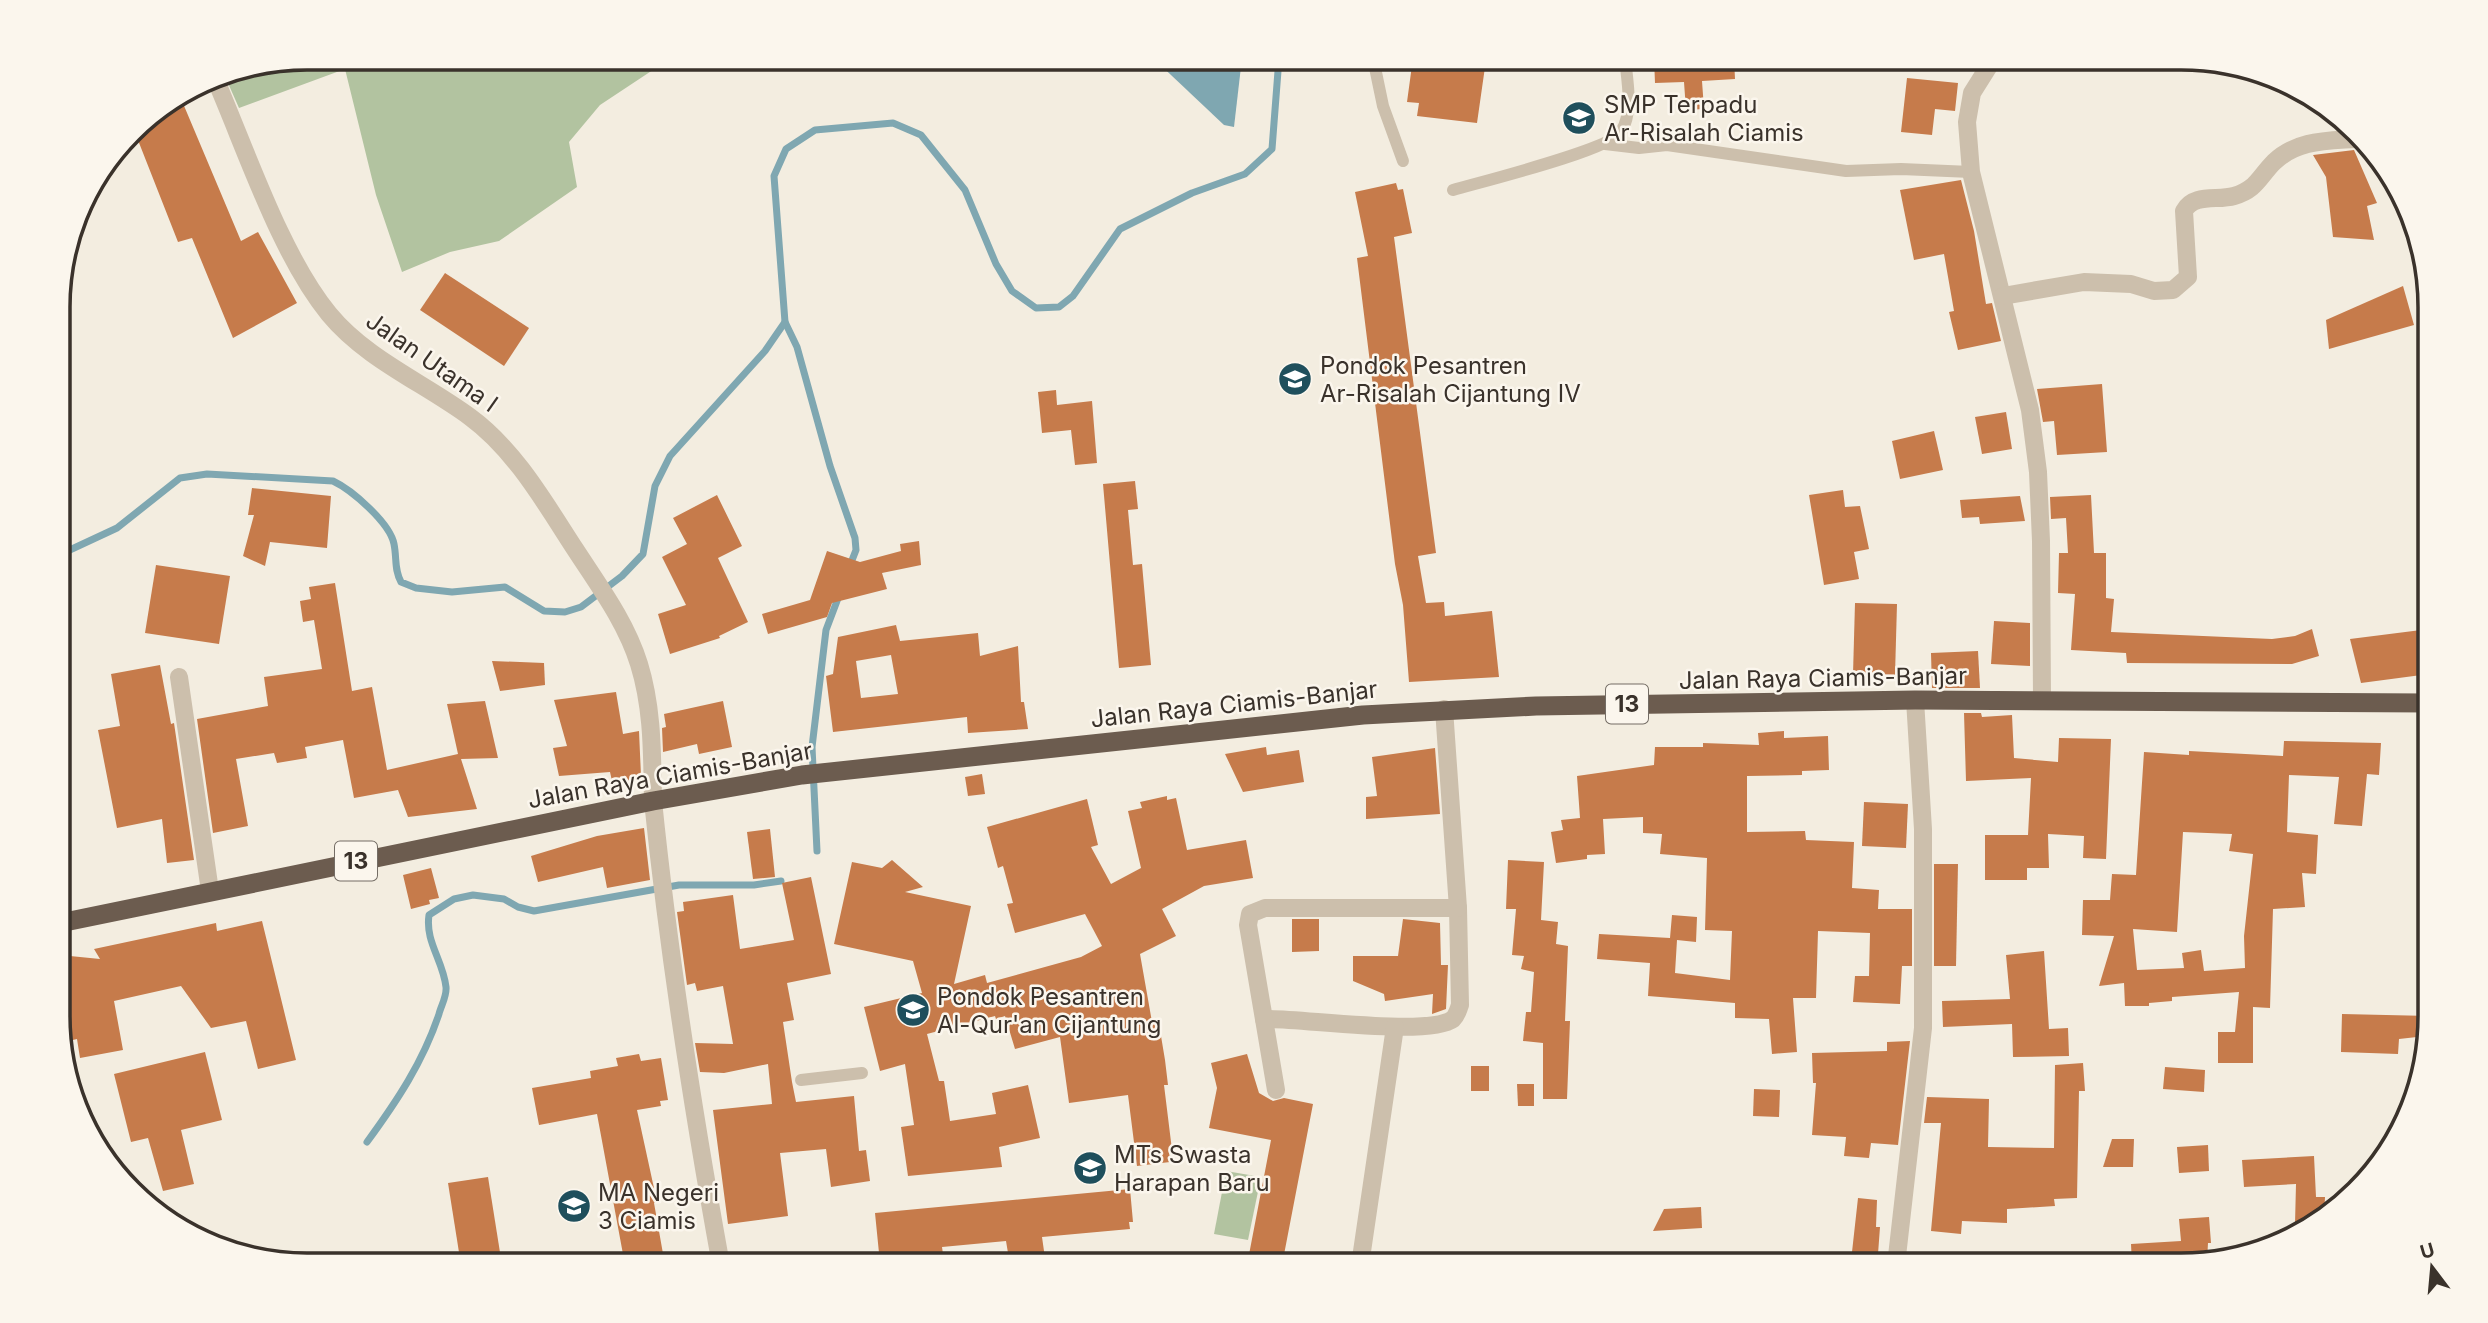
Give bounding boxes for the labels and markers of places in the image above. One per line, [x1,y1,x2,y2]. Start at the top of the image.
place label: SMP Terpadu Ar-Risalah Ciamis [1604,90,1804,147]
school or university icon: SMP Terpadu Ar-Risalah Ciamis [1560,99,1598,137]
place label: Pondok Pesantren Ar-Risalah Cijantung IV [1320,351,1581,408]
school or university icon: Pondok Pesantren Ar-Risalah Cijantung IV [1276,360,1314,398]
place label: Pondok Pesantren Al-Qur'an Cijantung [937,982,1161,1039]
school or university icon: Pondok Pesantren Al-Qur'an Cijantung [894,991,932,1029]
place label: MTs Swasta Harapan Baru [1114,1140,1270,1197]
school or university icon: MTs Swasta Harapan Baru [1071,1149,1109,1187]
place label: MA Negeri 3 Ciamis [598,1178,719,1235]
school or university icon: MA Negeri 3 Ciamis [555,1187,593,1225]

